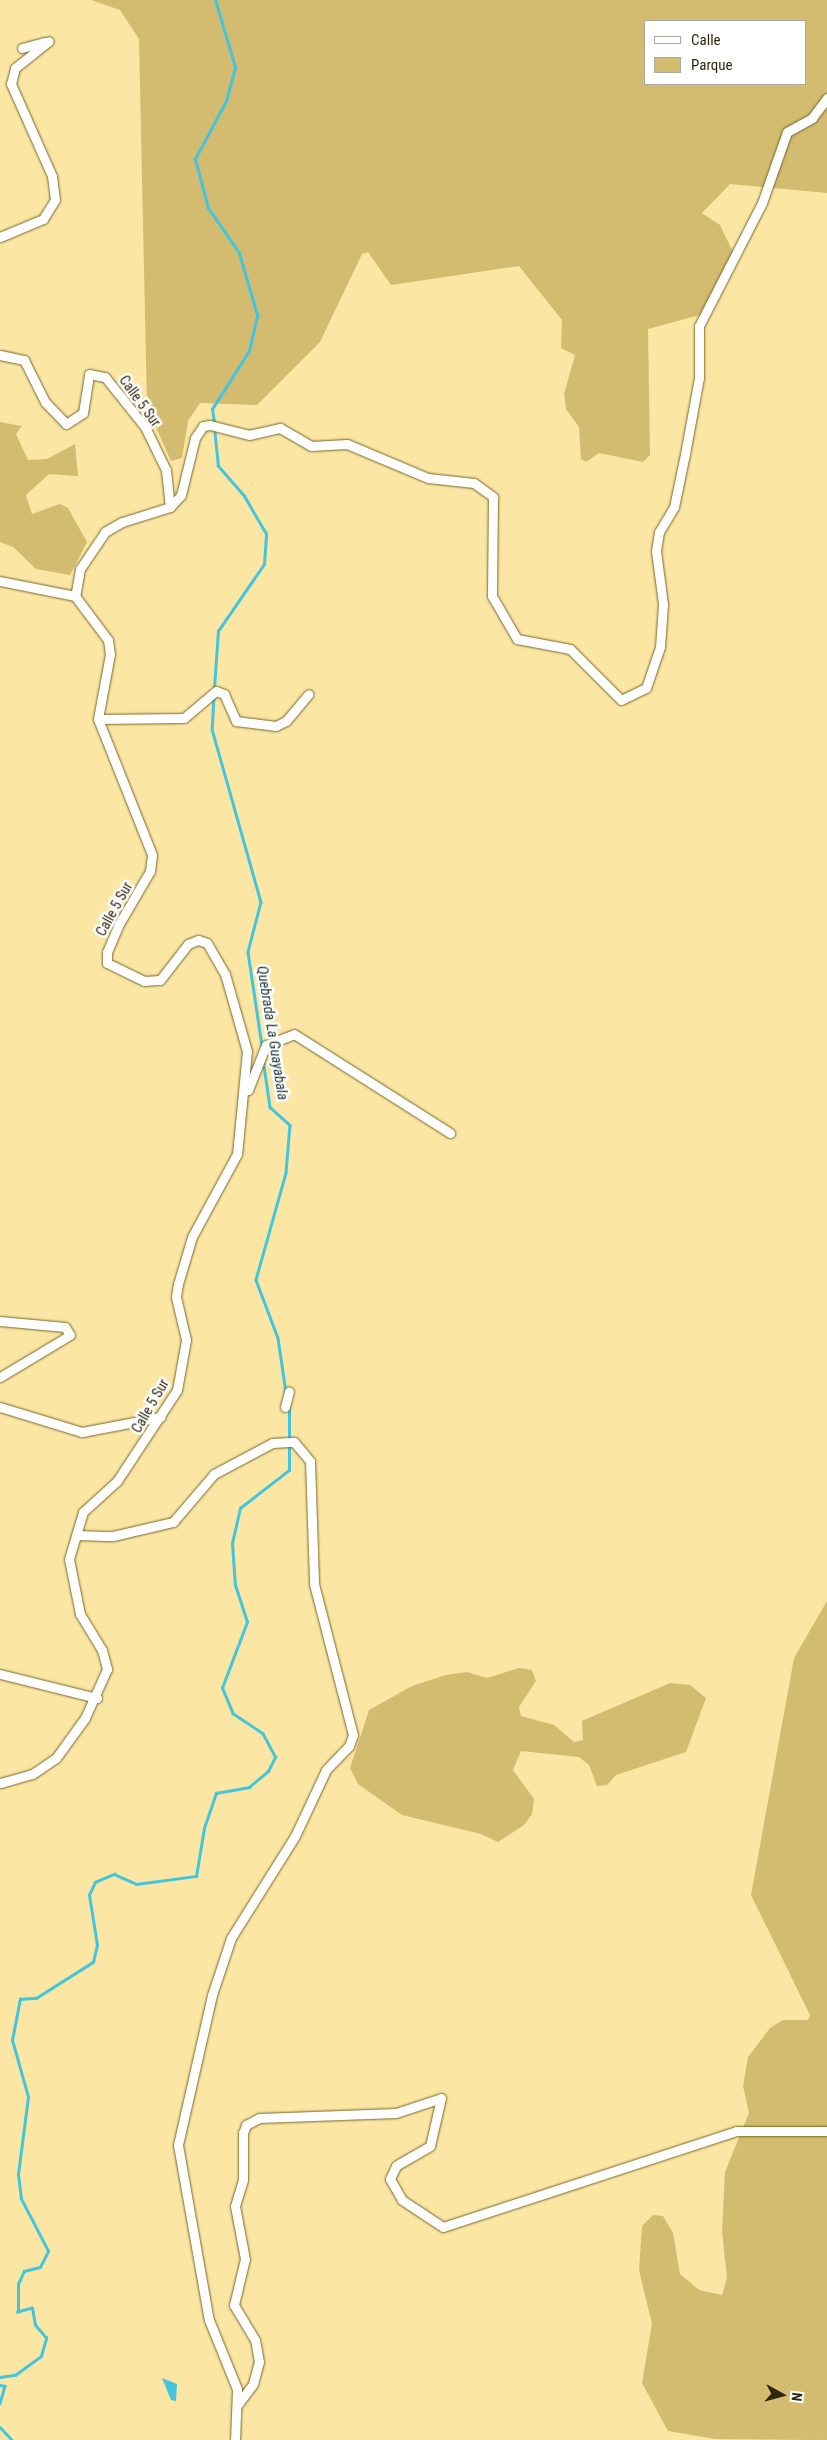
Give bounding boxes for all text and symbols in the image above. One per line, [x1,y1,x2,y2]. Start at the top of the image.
legend [644,20,807,85]
text: Calle [691,31,721,49]
text: Parque [691,56,733,74]
street label: Calle 5 Sur [116,372,164,430]
street label: Calle 5 Sur [92,879,136,939]
water label: Quebrada La Guayabala [252,965,292,1101]
street label: Calle 5 Sur [128,1376,172,1436]
north arrow [757,2370,807,2420]
text: N [788,2392,805,2402]

